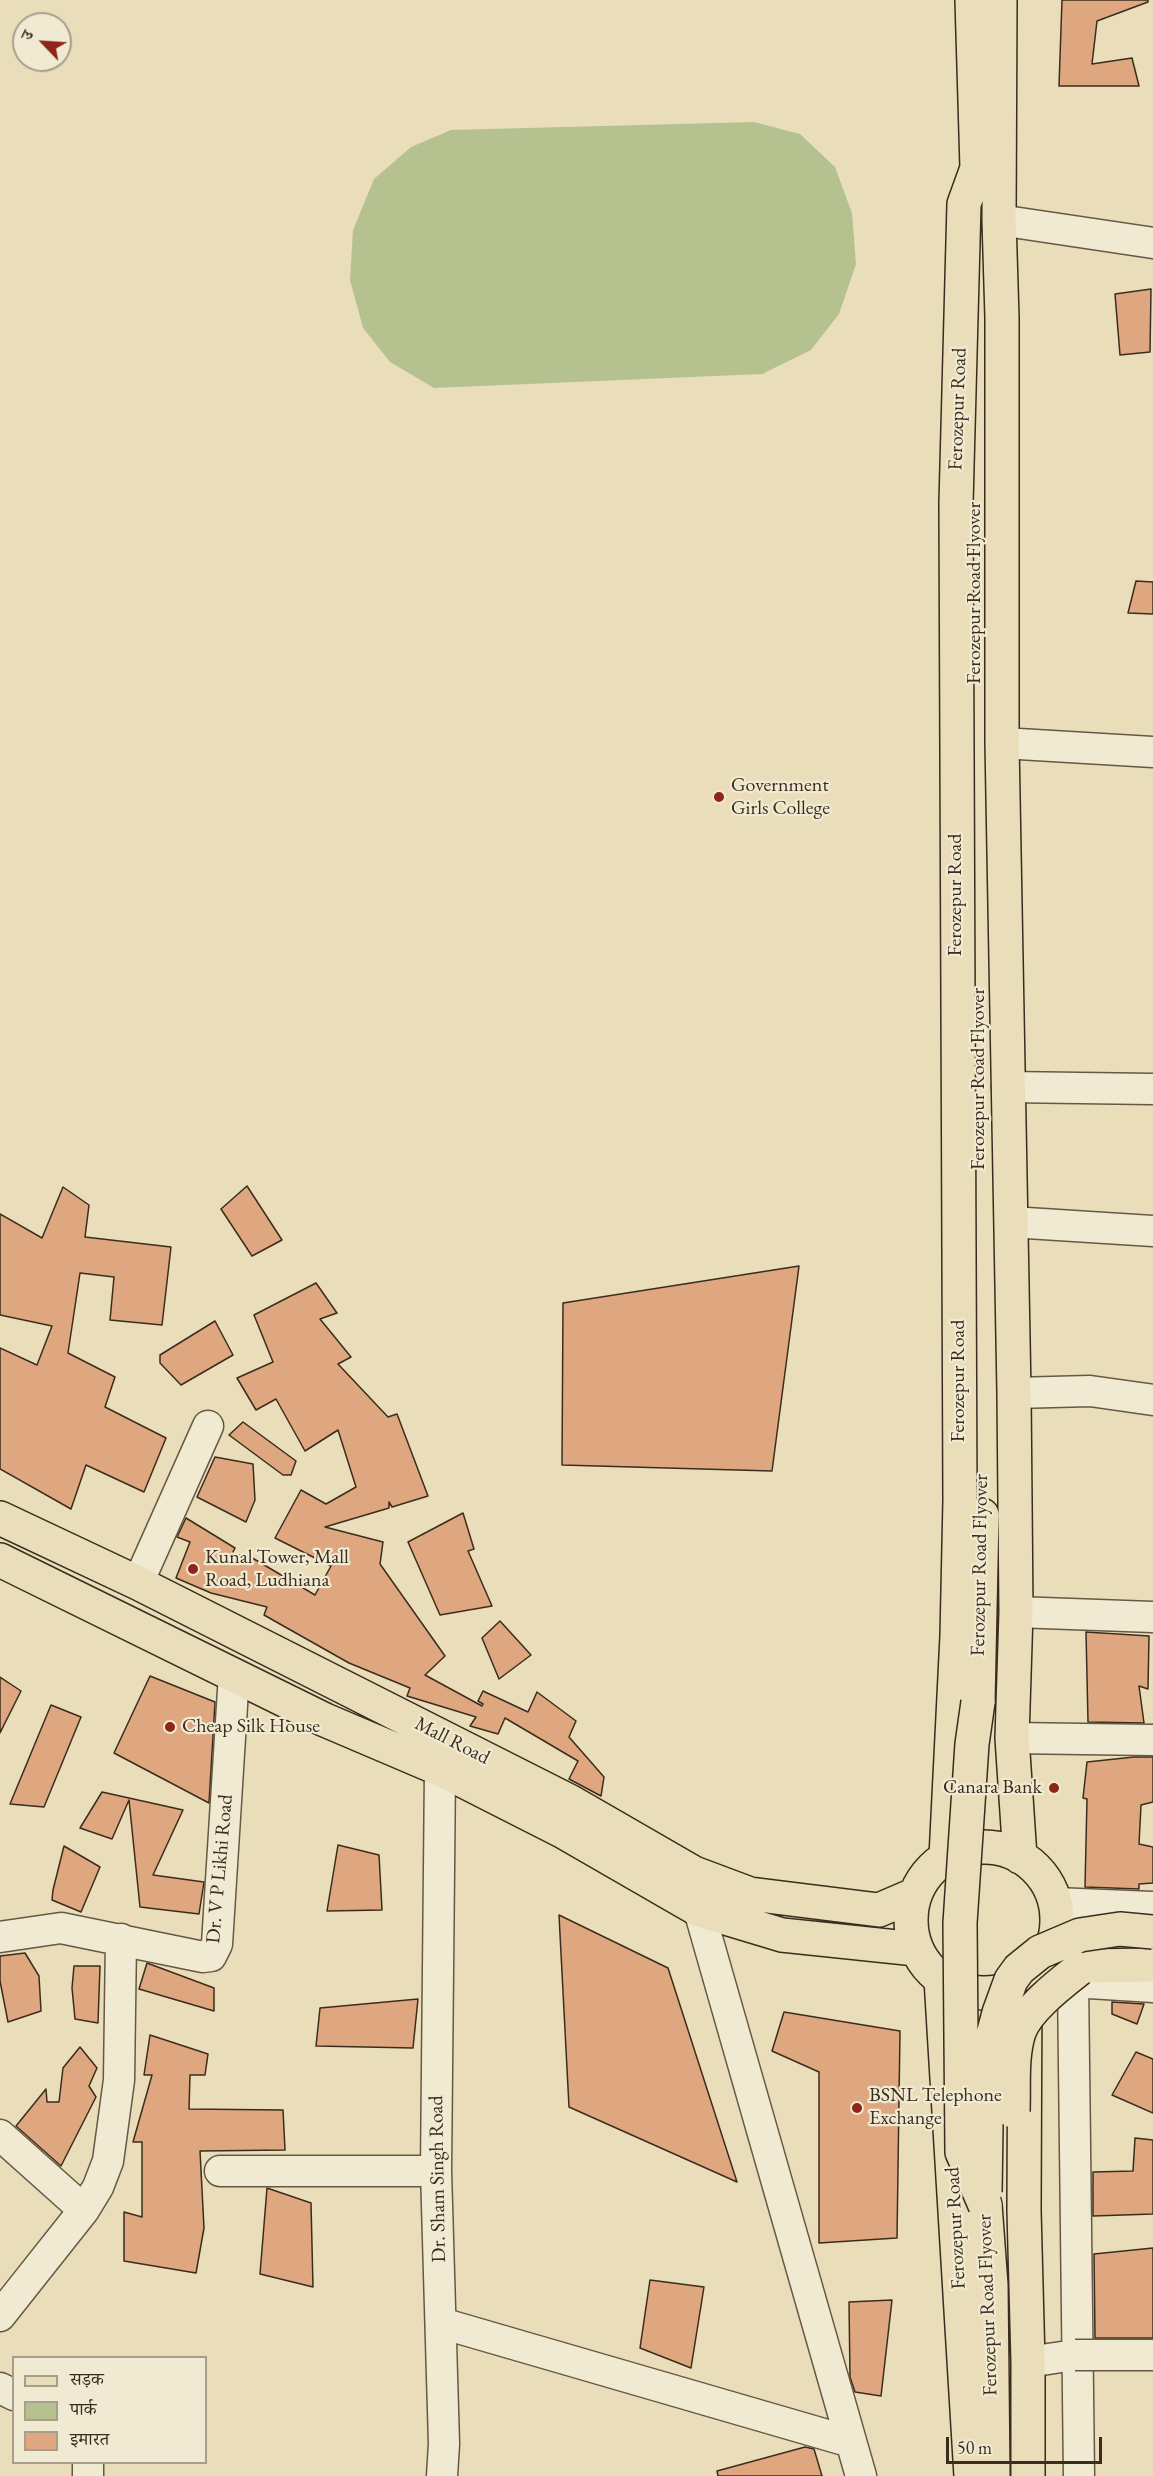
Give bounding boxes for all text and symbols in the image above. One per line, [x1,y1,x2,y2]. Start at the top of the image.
north arrow [12,12,72,72]
text: उ [16,27,38,43]
street label: Ferozepur Road [944,347,972,471]
street label: Ferozepur Road Flyover [963,502,987,684]
place label: Government Girls College [731,774,830,821]
marker: Government Girls College [712,790,726,804]
street label: Ferozepur Road [944,834,968,956]
street label: Ferozepur Road Flyover [967,988,991,1170]
street label: Ferozepur Road [947,1320,971,1442]
street label: Ferozepur Road Flyover [966,1474,994,1656]
place label: Kunal Tower, Mall Road, Ludhiana [205,1546,349,1593]
marker: Kunal Tower, Mall Road, Ludhiana [186,1562,200,1576]
street label: Mall Road [410,1712,494,1770]
place label: Cheap Silk House [182,1715,320,1739]
marker: Cheap Silk House [163,1720,177,1734]
place label: Canara Bank [943,1776,1042,1800]
marker: Canara Bank [1047,1781,1061,1795]
street label: Dr. V P Likhi Road [202,1793,238,1945]
place label: BSNL Telephone Exchange [869,2084,1002,2131]
street label: Dr. Sham Singh Road [425,2095,451,2263]
marker: BSNL Telephone Exchange [850,2101,864,2115]
street label: Ferozepur Road [941,2166,971,2290]
street label: Ferozepur Road Flyover [973,2214,1003,2396]
legend [12,2356,207,2464]
text: सड़क [70,2367,104,2390]
text: पार्क [70,2397,97,2420]
scale bar [949,2425,1105,2463]
text: इमारत [70,2427,109,2450]
text: 50 m [957,2436,992,2459]

